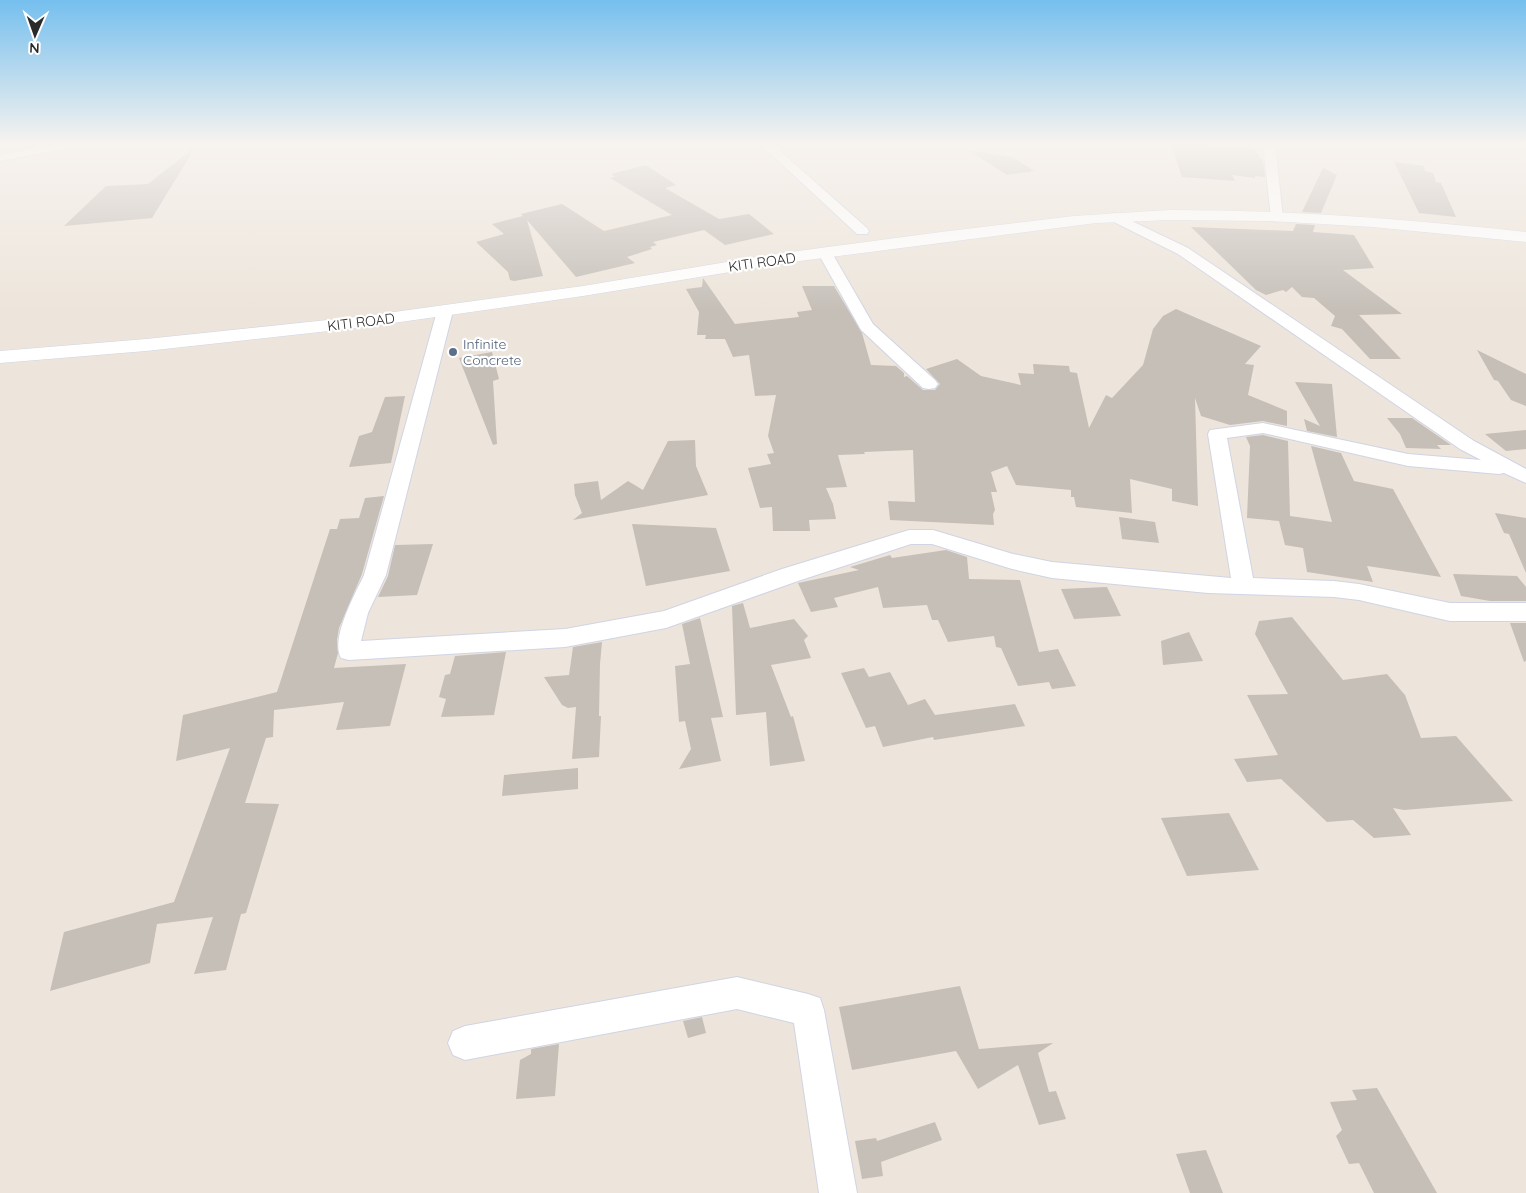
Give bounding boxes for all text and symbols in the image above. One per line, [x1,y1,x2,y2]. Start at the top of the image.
north arrow [10,10,60,60]
text: N [29,39,40,57]
street label: KITI ROAD [727,248,797,276]
street label: KITI ROAD [326,309,396,335]
place label: Infinite Concrete [463,335,522,369]
marker: Infinite Concrete [447,346,459,358]

